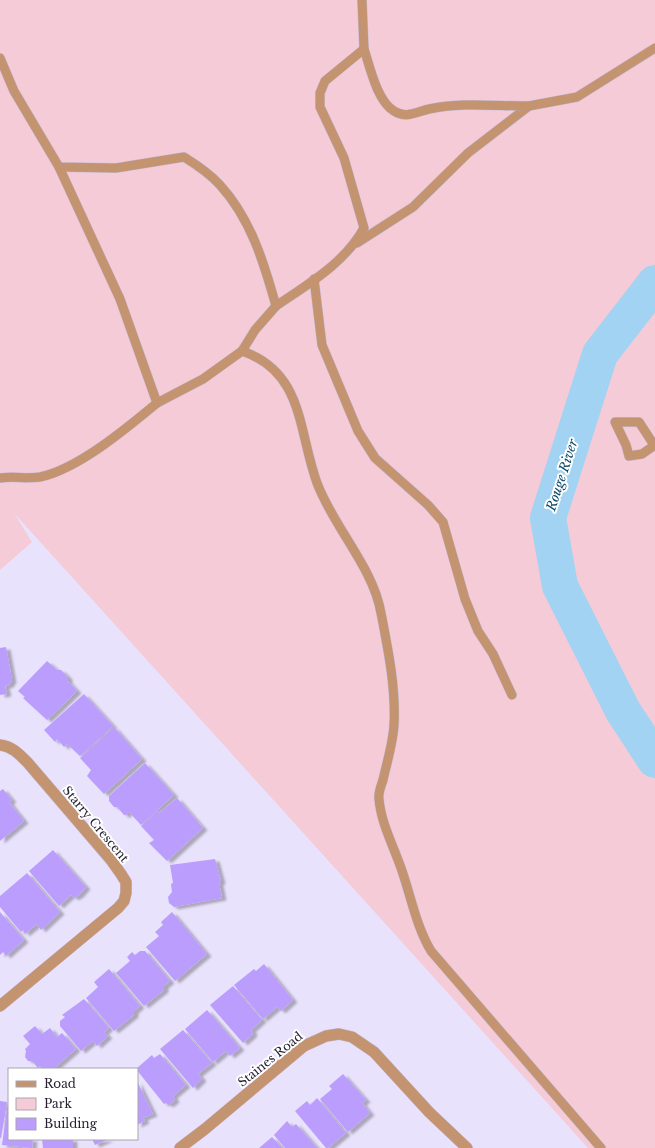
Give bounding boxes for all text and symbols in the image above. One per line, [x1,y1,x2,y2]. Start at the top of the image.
water label: Rouge River [542,436,582,514]
street label: Starry Crescent [60,783,132,865]
street label: Staines Road [235,1028,305,1090]
legend [8,1068,138,1140]
text: Road [44,1076,76,1091]
text: Park [44,1096,72,1111]
text: Building [44,1116,98,1131]

